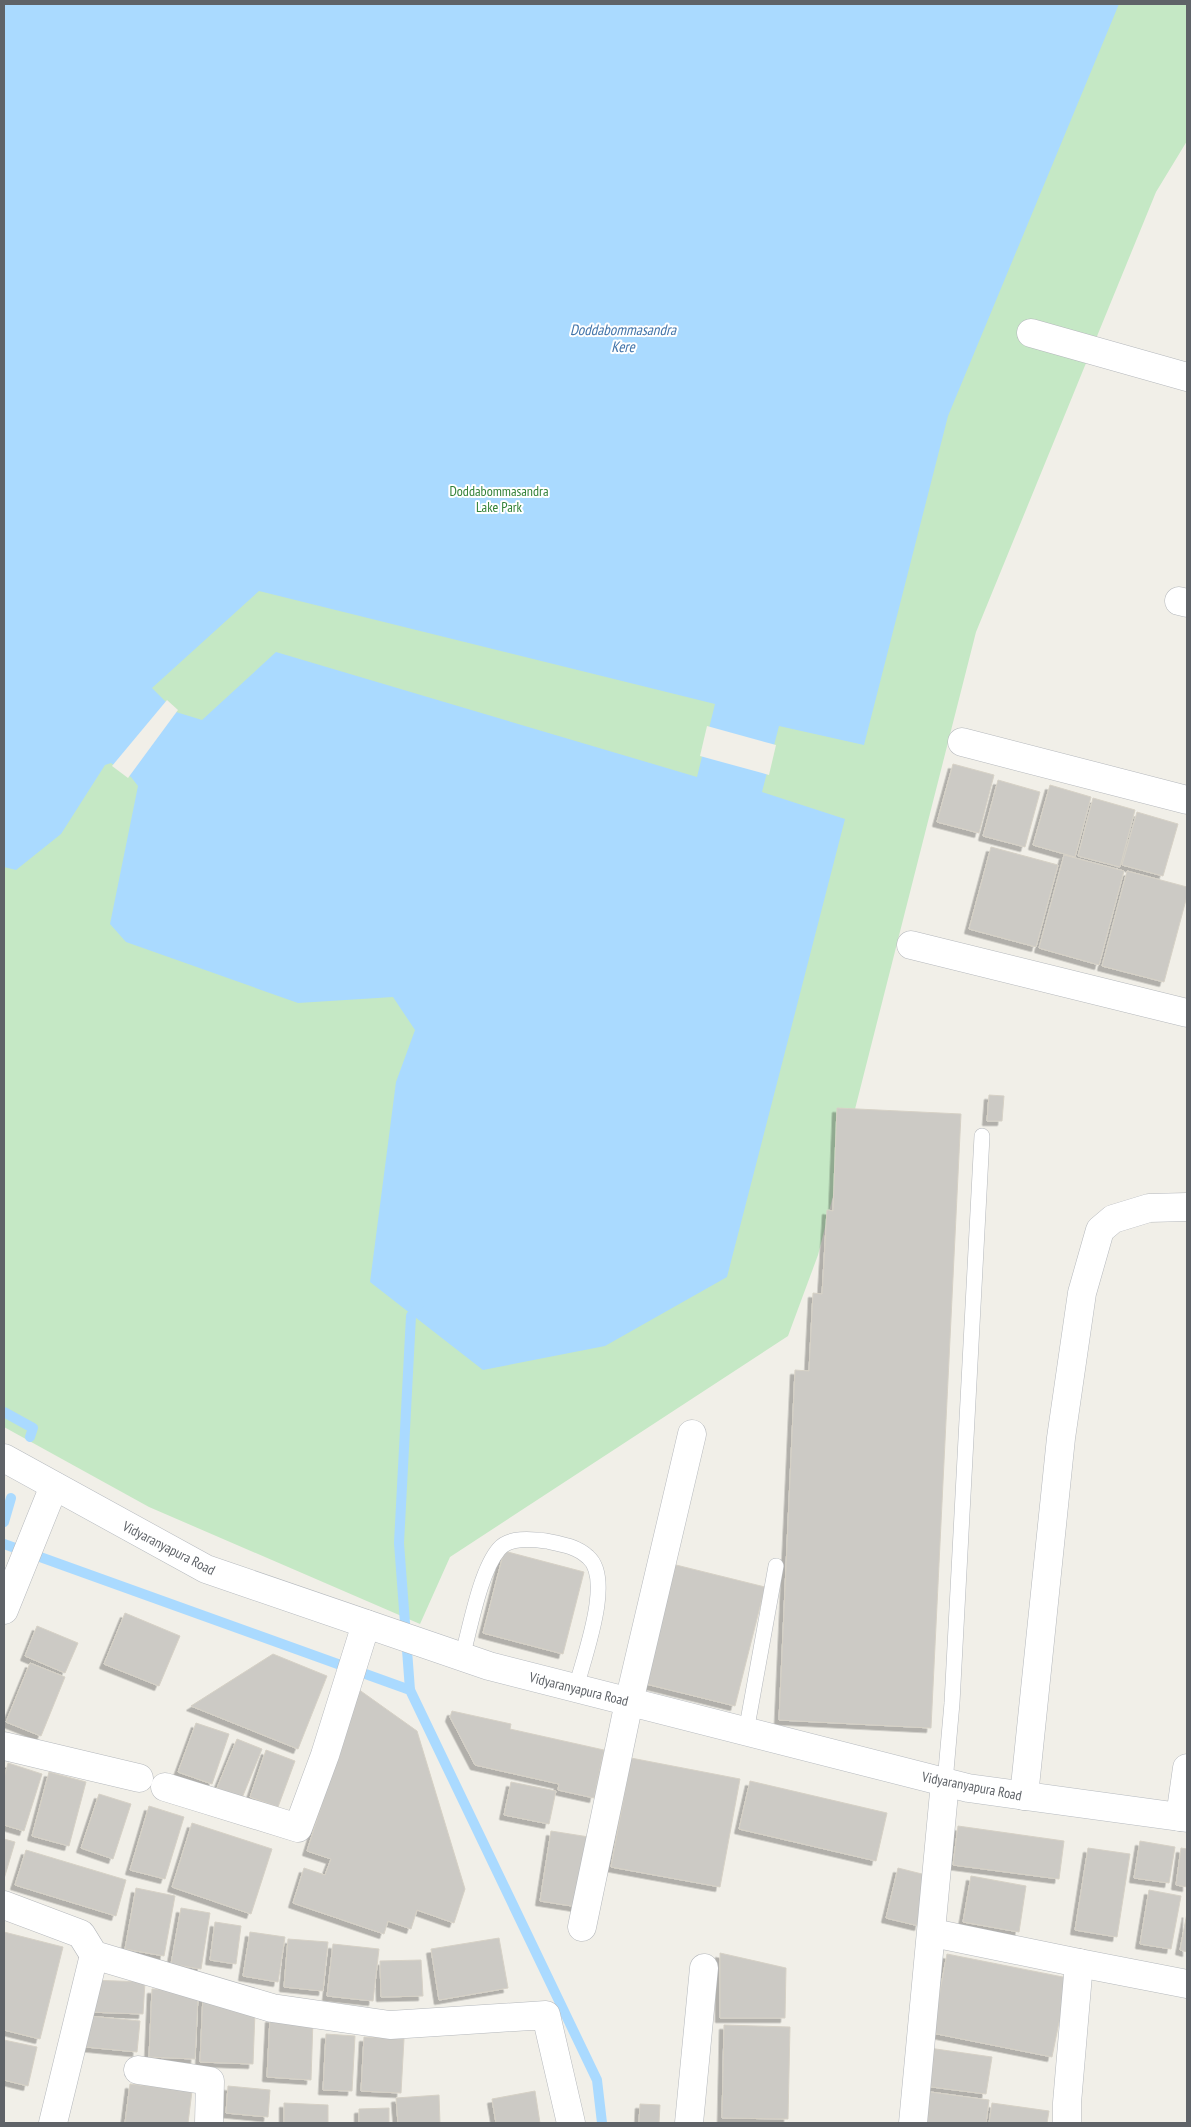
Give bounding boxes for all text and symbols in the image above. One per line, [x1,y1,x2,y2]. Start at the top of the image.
water label: Doddabommasandra Kere [570,320,677,356]
park label: Doddabommasandra Lake Park [449,482,549,516]
street label: Vidyaranyapura Road [119,1517,218,1579]
street label: Vidyaranyapura Road [527,1668,630,1710]
street label: Vidyaranyapura Road [920,1767,1023,1805]

